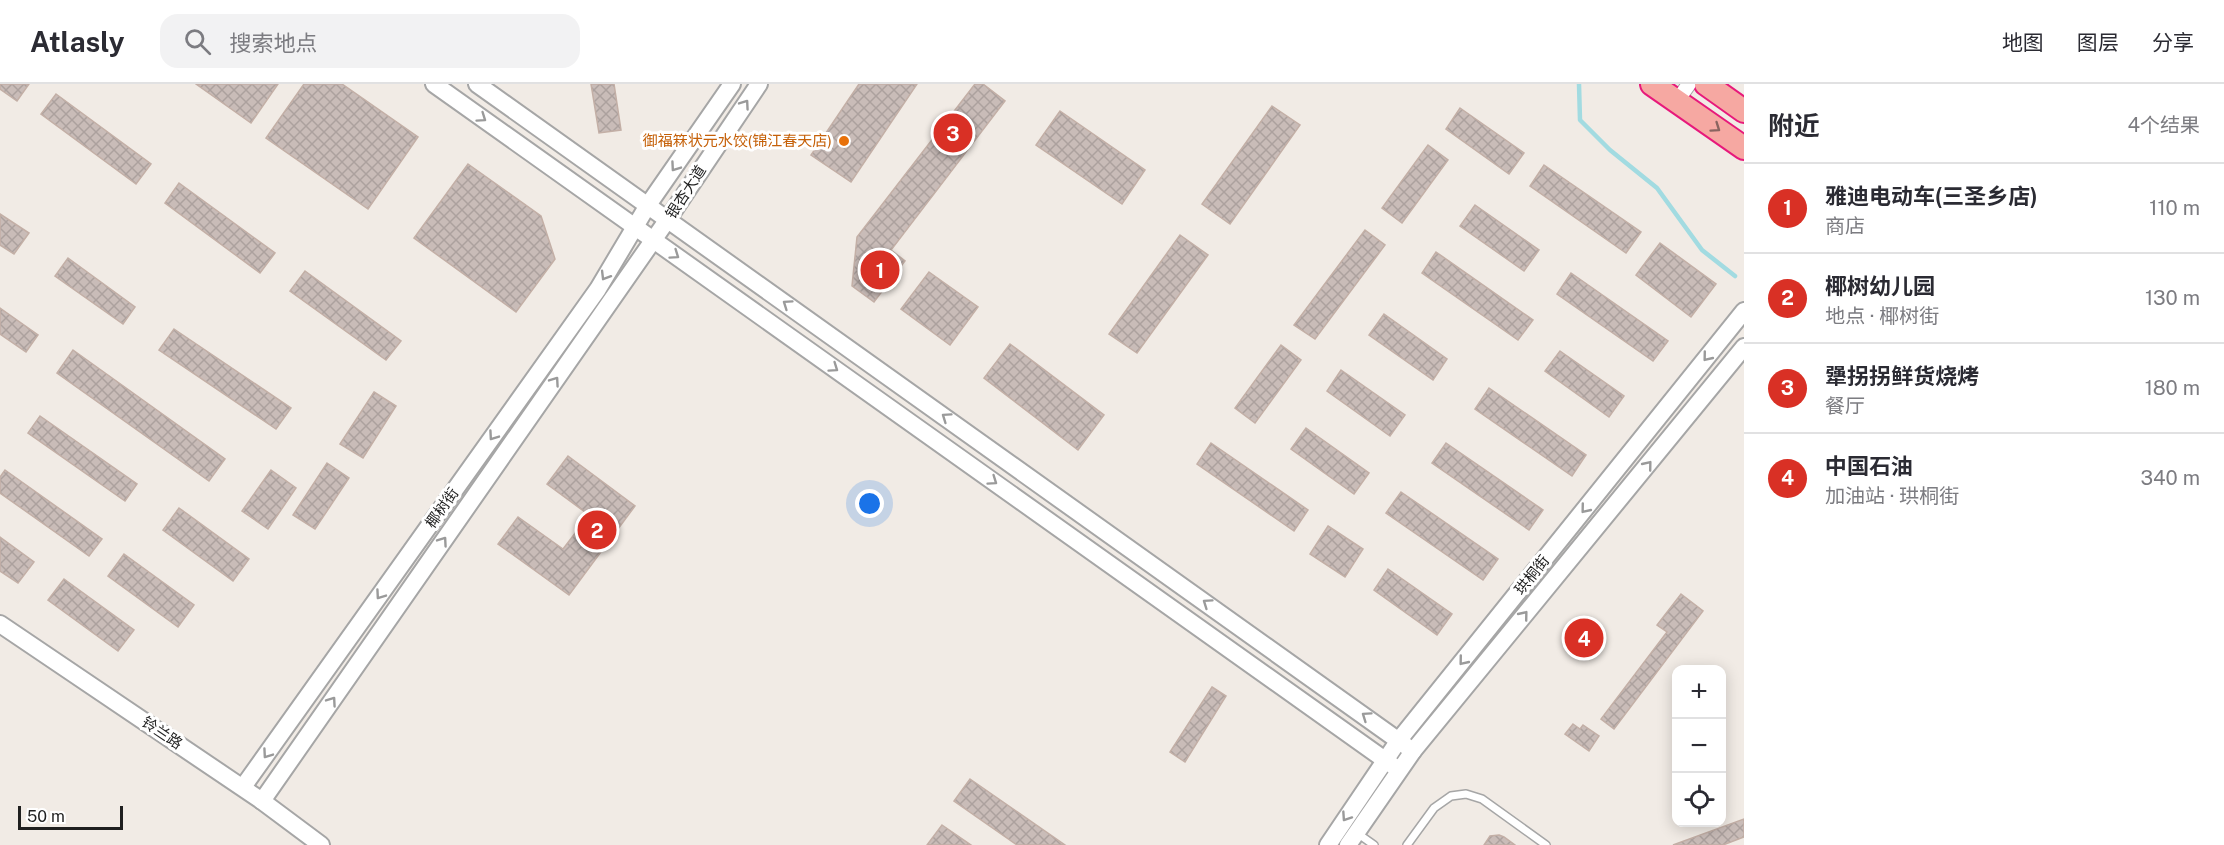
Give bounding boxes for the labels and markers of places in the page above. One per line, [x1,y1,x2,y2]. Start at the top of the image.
pin: 3 [934,110,972,156]
place label: 御福箖状元水饺(锦江春天店) [643,132,832,149]
marker: 御福箖状元水饺(锦江春天店) [837,134,851,148]
pin: 1 [860,248,900,292]
pin: 2 [578,508,616,552]
pin: 4 [1564,616,1604,660]

